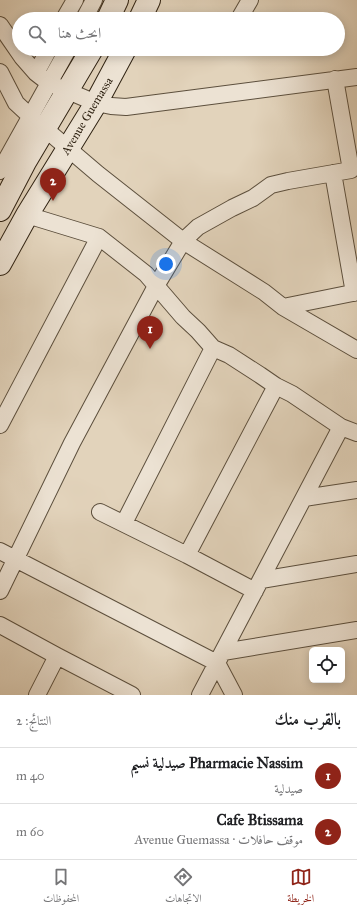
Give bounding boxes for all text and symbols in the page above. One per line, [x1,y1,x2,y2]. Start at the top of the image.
search box [12,12,345,56]
icon: search [26,23,48,45]
text: ابحث هنا [58,24,101,42]
street label: Avenue Guemassa [58,74,116,158]
pin: 2 [40,168,66,201]
your location [156,254,176,274]
pin: 1 [137,316,163,349]
map controls [309,647,345,683]
button: locate [309,647,345,683]
text: بالقرب منك [275,709,341,730]
text: النتائج: 2 [16,713,51,729]
text: Pharmacie Nassim صيدلية نسيم [130,754,303,772]
text: 40 m [16,768,45,784]
text: 1 [325,768,331,784]
text: صيدلية [274,781,303,797]
text: Cafe Btissama [217,811,303,829]
text: 60 m [16,824,44,840]
text: 2 [325,824,331,840]
text: موقف حافلات · Avenue Guemassa [135,832,303,848]
tab: المحفوظات [43,866,79,909]
tab: الاتجاهات [165,866,202,909]
tab: الخريطة [287,866,314,909]

